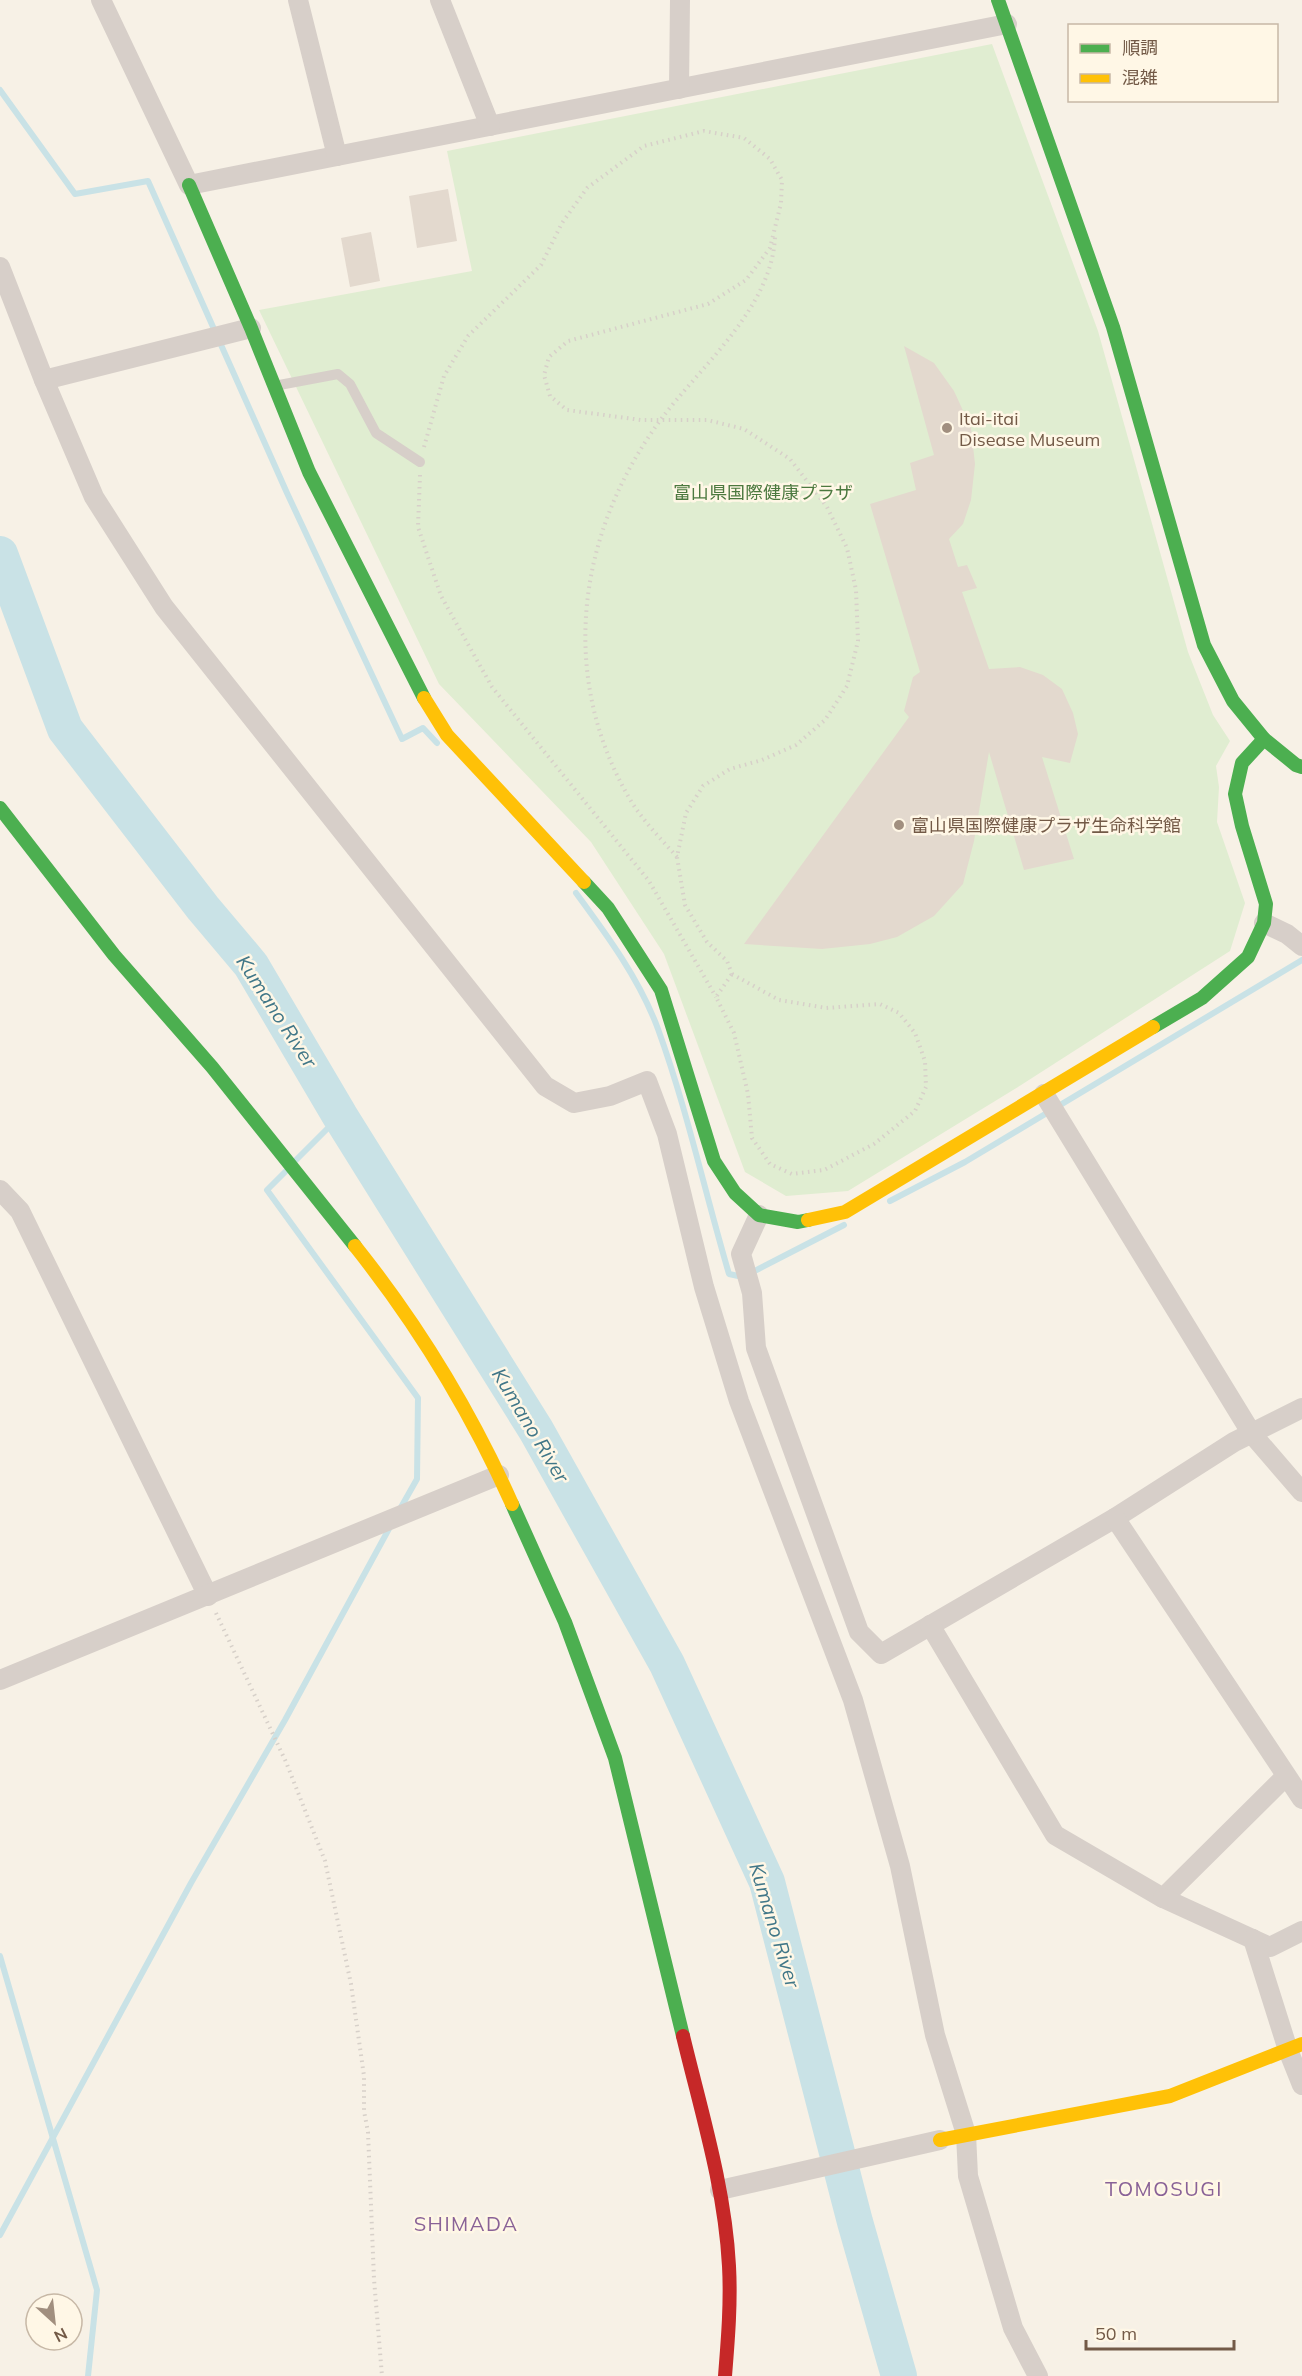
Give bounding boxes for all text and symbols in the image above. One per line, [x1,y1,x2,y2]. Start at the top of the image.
legend [1068,24,1278,102]
text: 順調 [1122,36,1158,59]
text: 混雑 [1122,66,1158,89]
place label: Itai-itai Disease Museum [959,407,1100,451]
marker: Itai-itai Disease Museum [940,421,954,435]
park label: 富山県国際健康プラザ [673,481,853,504]
place label: 富山県国際健康プラザ生命科学館 [911,814,1181,837]
marker: 富山県国際健康プラザ生命科学館 [892,818,906,832]
water label: Kumano River [231,950,323,1073]
water label: Kumano River [487,1363,575,1487]
water label: Kumano River [744,1860,806,1991]
district label: TOMOSUGI [1105,2176,1223,2201]
district label: SHIMADA [414,2211,518,2236]
north arrow [24,2292,84,2352]
scale bar [1086,2313,1234,2351]
text: 50 m [1095,2322,1137,2345]
text: N [51,2324,71,2347]

